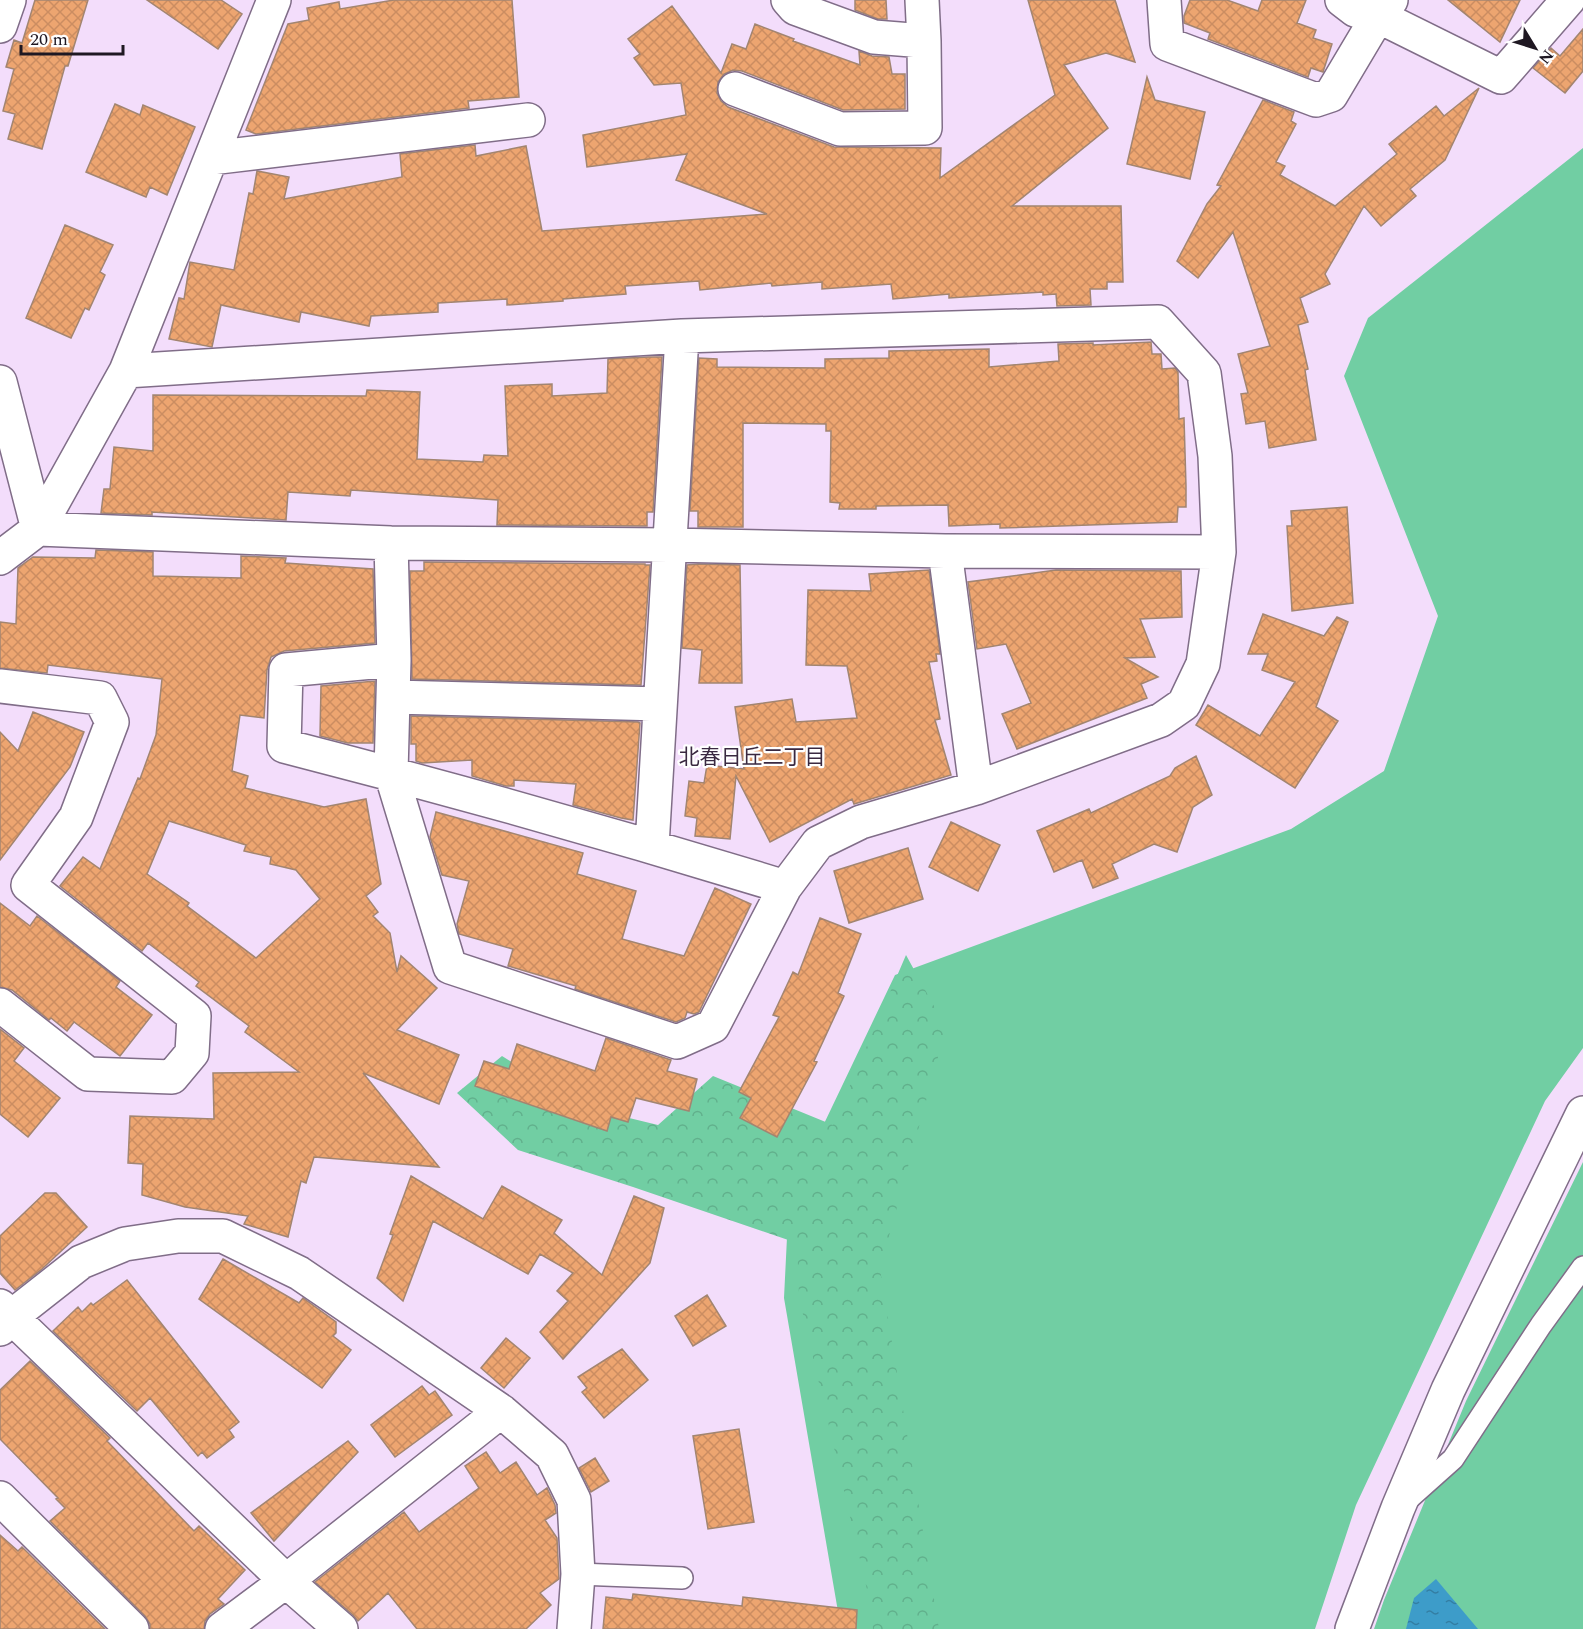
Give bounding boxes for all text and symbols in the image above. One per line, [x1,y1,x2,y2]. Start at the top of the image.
scale bar [21,18,123,56]
north arrow [1505,18,1565,78]
text: 20 m [30,26,68,53]
text: N [1533,44,1560,69]
district label: 北春日丘二丁目 [679,742,826,774]

